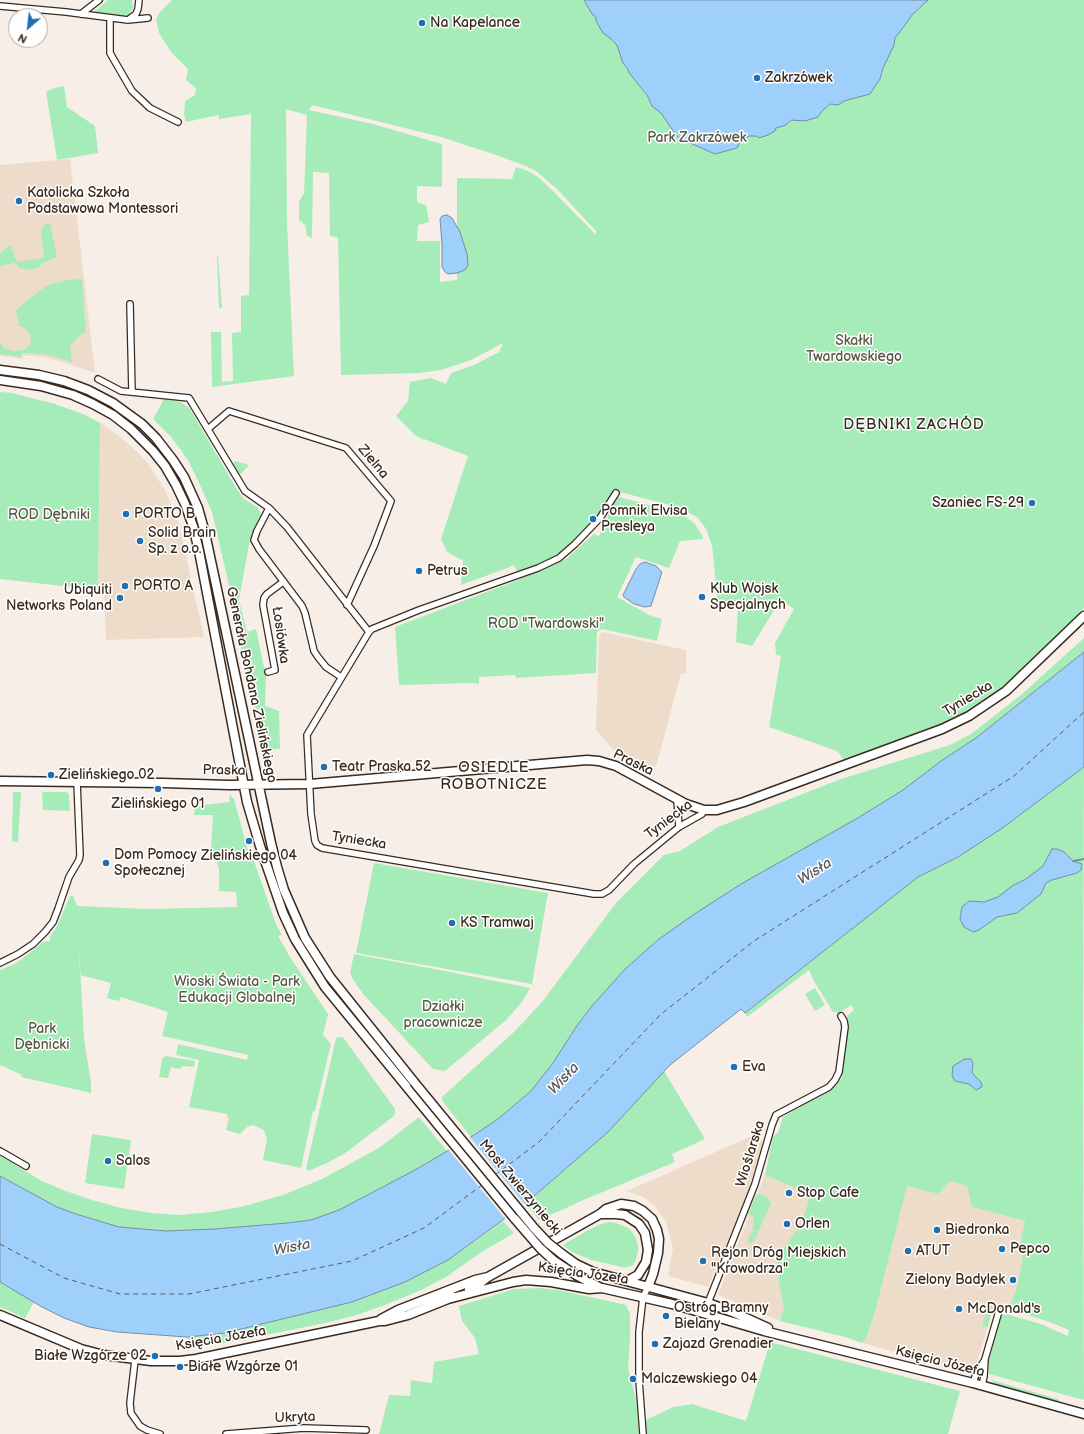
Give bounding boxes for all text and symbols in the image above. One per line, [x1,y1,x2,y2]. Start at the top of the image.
north arrow [8,8,48,48]
place label: Na Kapelance [430,15,520,31]
marker: Na Kapelance [417,18,427,28]
text: N [16,30,29,46]
place label: Zakrzówek [765,70,833,86]
marker: Zakrzówek [752,73,762,83]
park label: Park Zakrzówek [647,130,747,146]
place label: Katolicka Szkoła Podstawowa Montessori [27,185,178,218]
marker: Katolicka Szkoła Podstawowa Montessori [14,196,24,206]
park label: Skałki Twardowskiego [806,333,902,366]
district label: DĘBNIKI ZACHÓD [843,416,985,434]
street label: Zielna [354,442,392,482]
place label: Szaniec FS-29 [932,495,1024,511]
marker: Szaniec FS-29 [1027,498,1037,508]
place label: Pomnik Elvisa Presleya [601,503,688,536]
place label: PORTO B [134,506,195,522]
park label: ROD Dębniki [8,507,90,523]
marker: PORTO B [121,509,131,519]
marker: Pomnik Elvisa Presleya [588,514,598,524]
place label: Solid Brain Sp. z o.o. [148,525,216,558]
marker: Solid Brain Sp. z o.o. [135,536,145,546]
place label: Petrus [427,563,468,579]
marker: Petrus [414,566,424,576]
place label: PORTO A [133,578,193,594]
marker: PORTO A [120,581,130,591]
place label: Klub Wojsk Specjalnych [710,581,786,614]
place label: Ubiquiti Networks Poland [6,582,112,614]
street label: Generała Bohdana Zielińskiego [222,585,280,785]
marker: Klub Wojsk Specjalnych [697,592,707,602]
marker: Ubiquiti Networks Poland [115,593,125,603]
street label: Łosiówka [268,605,292,665]
park label: ROD "Twardowski" [488,616,604,632]
street label: Tyniecka [940,678,996,720]
street label: Praska [610,746,656,780]
place label: Teatr Praska 52 [332,759,431,775]
district label: OSIEDLE ROBOTNICZE [440,759,548,794]
street label: Praska [202,762,246,780]
marker: Teatr Praska 52 [319,762,329,772]
place label: Zielińskiego 02 [59,767,155,783]
marker: Zielińskiego 02 [46,770,56,780]
marker: Zielińskiego 01 [153,784,163,794]
place label: Zielińskiego 01 [111,796,205,812]
street label: Tyniecka [642,797,696,843]
street label: Tyniecka [331,828,387,854]
marker: Zielińskiego 04 [244,836,254,846]
place label: Dom Pomocy Społecznej [114,847,197,880]
place label: Zielińskiego 04 [201,848,297,864]
water label: Wisła [794,854,836,890]
marker: Dom Pomocy Społecznej [101,858,111,868]
place label: KS Tramwaj [460,915,534,931]
marker: KS Tramwaj [447,918,457,928]
park label: Wioski Świata - Park Edukacji Globalnej [174,974,300,1006]
park label: Działki pracownicze [404,999,482,1032]
park label: Park Dębnicki [15,1021,69,1054]
water label: Wisła [545,1059,583,1099]
place label: Eva [742,1059,766,1075]
marker: Eva [729,1062,739,1072]
street label: Wioślarska [733,1119,769,1189]
street label: Most Zwierzyniecki [475,1137,565,1239]
place label: Salos [116,1153,150,1169]
marker: Salos [103,1156,113,1166]
place label: Stop Cafe [797,1185,859,1201]
marker: Stop Cafe [784,1188,794,1198]
place label: Orlen [795,1216,830,1232]
marker: Orlen [782,1219,792,1229]
place label: Biedronka [945,1222,1009,1238]
marker: Biedronka [932,1225,942,1235]
water label: Wisła [272,1236,312,1260]
place label: Pepco [1010,1241,1050,1257]
place label: ATUT [916,1243,950,1259]
marker: Pepco [997,1244,1007,1254]
place label: Rejon Dróg Miejskich "Krowodrza" [711,1245,846,1278]
marker: ATUT [903,1246,913,1256]
marker: Rejon Dróg Miejskich "Krowodrza" [698,1256,708,1266]
street label: Księcia Józefa [537,1259,629,1289]
place label: Zielony Badylek [906,1272,1005,1288]
marker: Zielony Badylek [1008,1275,1018,1285]
place label: Ostróg Bramny Bielany [674,1300,769,1332]
place label: McDonald's [967,1301,1040,1317]
marker: McDonald's [954,1304,964,1314]
marker: Ostróg Bramny Bielany [661,1311,671,1321]
street label: Księcia Józefa [175,1323,267,1355]
place label: Zajazd Grenadier [663,1336,773,1352]
marker: Zajazd Grenadier [650,1339,660,1349]
street label: Księcia Józefa [894,1343,986,1381]
place label: Białe Wzgórze 02 [34,1348,147,1364]
marker: Białe Wzgórze 02 [150,1351,160,1361]
place label: Białe Wzgórze 01 [188,1359,298,1375]
marker: Białe Wzgórze 01 [175,1362,185,1372]
place label: Malczewskiego 04 [641,1371,758,1387]
marker: Malczewskiego 04 [628,1374,638,1384]
street label: Ukryta [274,1409,316,1427]

